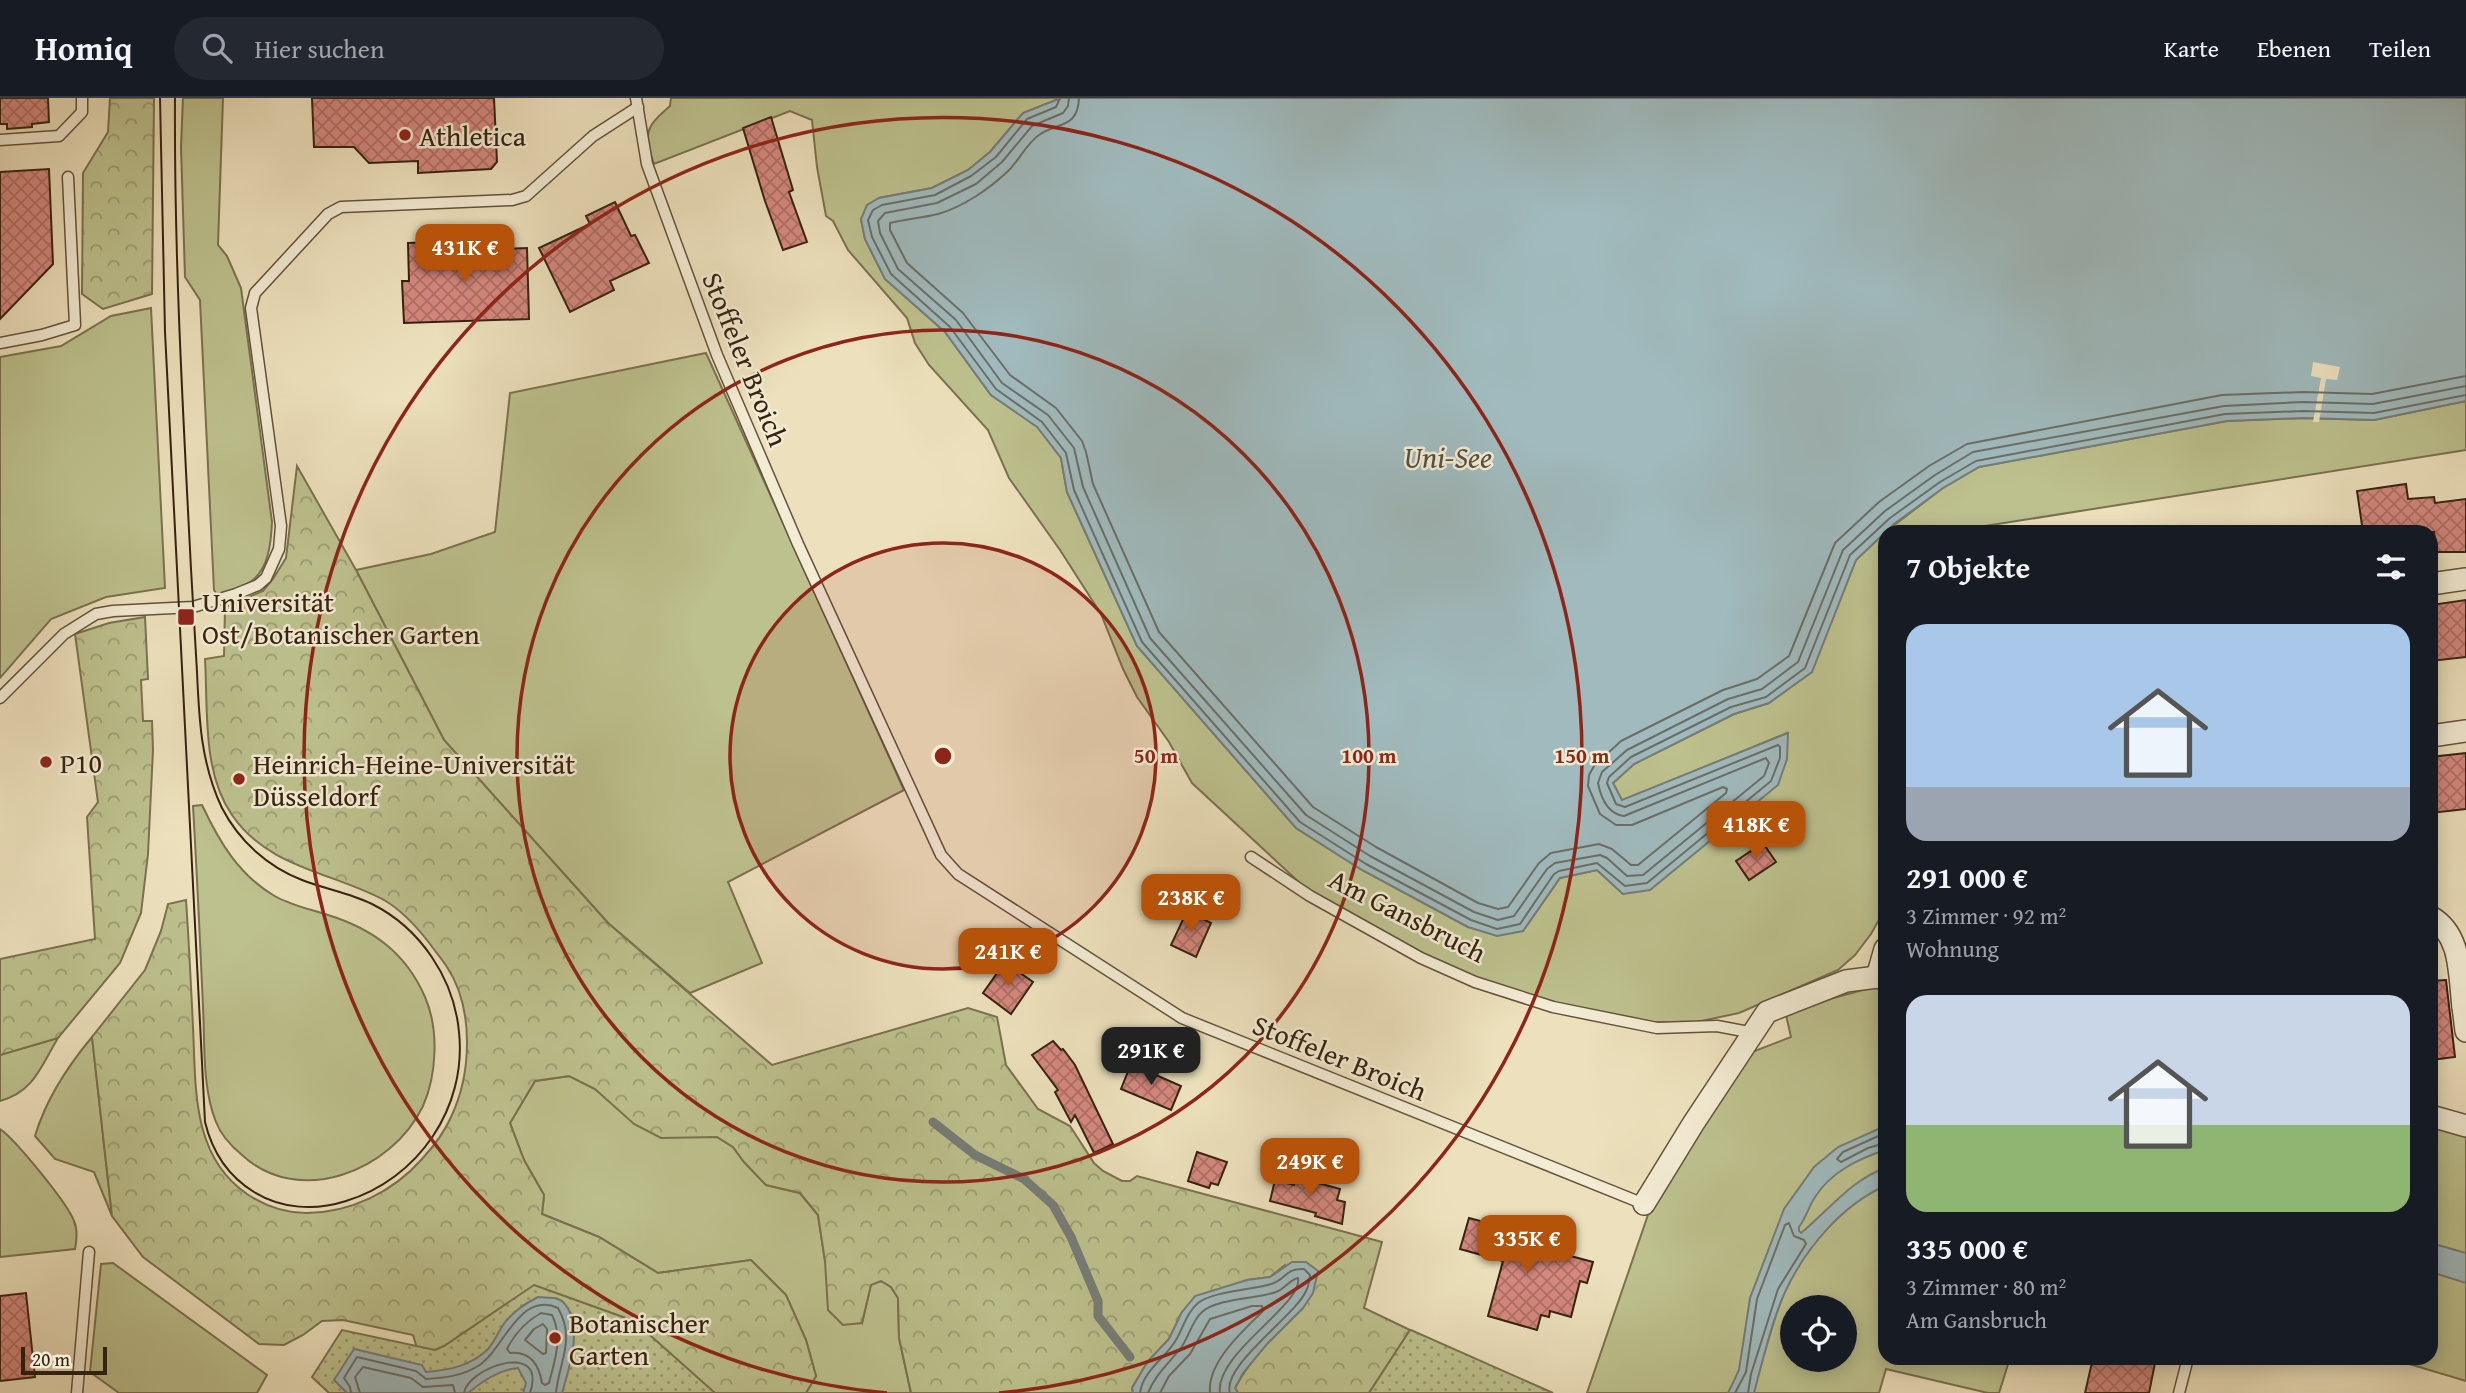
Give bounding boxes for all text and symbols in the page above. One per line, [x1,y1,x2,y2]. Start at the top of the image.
search box [174,17,664,80]
text: Homiq [35,24,132,72]
icon: search [198,29,236,67]
text: Hier suchen [254,29,385,68]
text: Karte [2164,31,2219,66]
text: Ebenen [2257,31,2331,66]
text: Teilen [2369,31,2431,66]
place label: Athletica [419,115,527,156]
marker: Athletica [397,127,413,143]
pin: 431K € [408,225,522,284]
text: 431K € [431,230,499,263]
street label: Stoffeler Broich [692,266,800,452]
water label: Uni-See [1404,435,1492,479]
text: 7 Objekte [1906,545,2030,589]
icon: filters [2372,548,2410,586]
place label: Universität Ost/Botanischer Garten [202,581,480,654]
marker: Universität Ost/Botanischer Garten [176,607,196,627]
icon: home [2095,670,2221,796]
text: 50 m [1134,740,1178,771]
text: 100 m [1341,740,1397,771]
text: 150 m [1554,740,1610,771]
place label: P10 [60,742,102,783]
place label: Heinrich-Heine-Universität Düsseldorf [253,743,575,816]
centre of rings [931,744,955,768]
marker: P10 [38,754,54,770]
marker: Heinrich-Heine-Universität Düsseldorf [231,771,247,787]
pin: 418K € [1699,802,1813,861]
text: 418K € [1722,807,1790,840]
text: 291 000 € [1906,855,2028,899]
street label: Am Gansbruch [1322,858,1494,972]
pin: 238K € [1134,874,1248,934]
text: 238K € [1157,880,1225,913]
text: 3 Zimmer · 92 m² [1906,899,2066,932]
pin: 241K € [951,928,1065,988]
text: Wohnung [1906,932,1999,965]
text: 241K € [974,934,1042,967]
street label: Stoffeler Broich [1247,1003,1433,1111]
pin: 291K € [1094,1028,1208,1087]
text: 291K € [1117,1033,1185,1066]
icon: home [2095,1041,2221,1167]
pin: 249K € [1253,1138,1367,1198]
text: 249K € [1276,1144,1344,1177]
pin: 335K € [1470,1216,1584,1275]
text: 335K € [1493,1221,1561,1254]
text: 335 000 € [1906,1226,2028,1270]
text: 3 Zimmer · 80 m² [1906,1270,2066,1303]
map controls [1780,1295,1857,1372]
button: locate [1780,1295,1857,1372]
place label: Botanischer Garten [569,1302,710,1375]
text: Am Gansbruch [1906,1303,2047,1336]
marker: Botanischer Garten [547,1330,563,1346]
scale bar [21,1344,107,1376]
text: 20 m [32,1345,70,1373]

